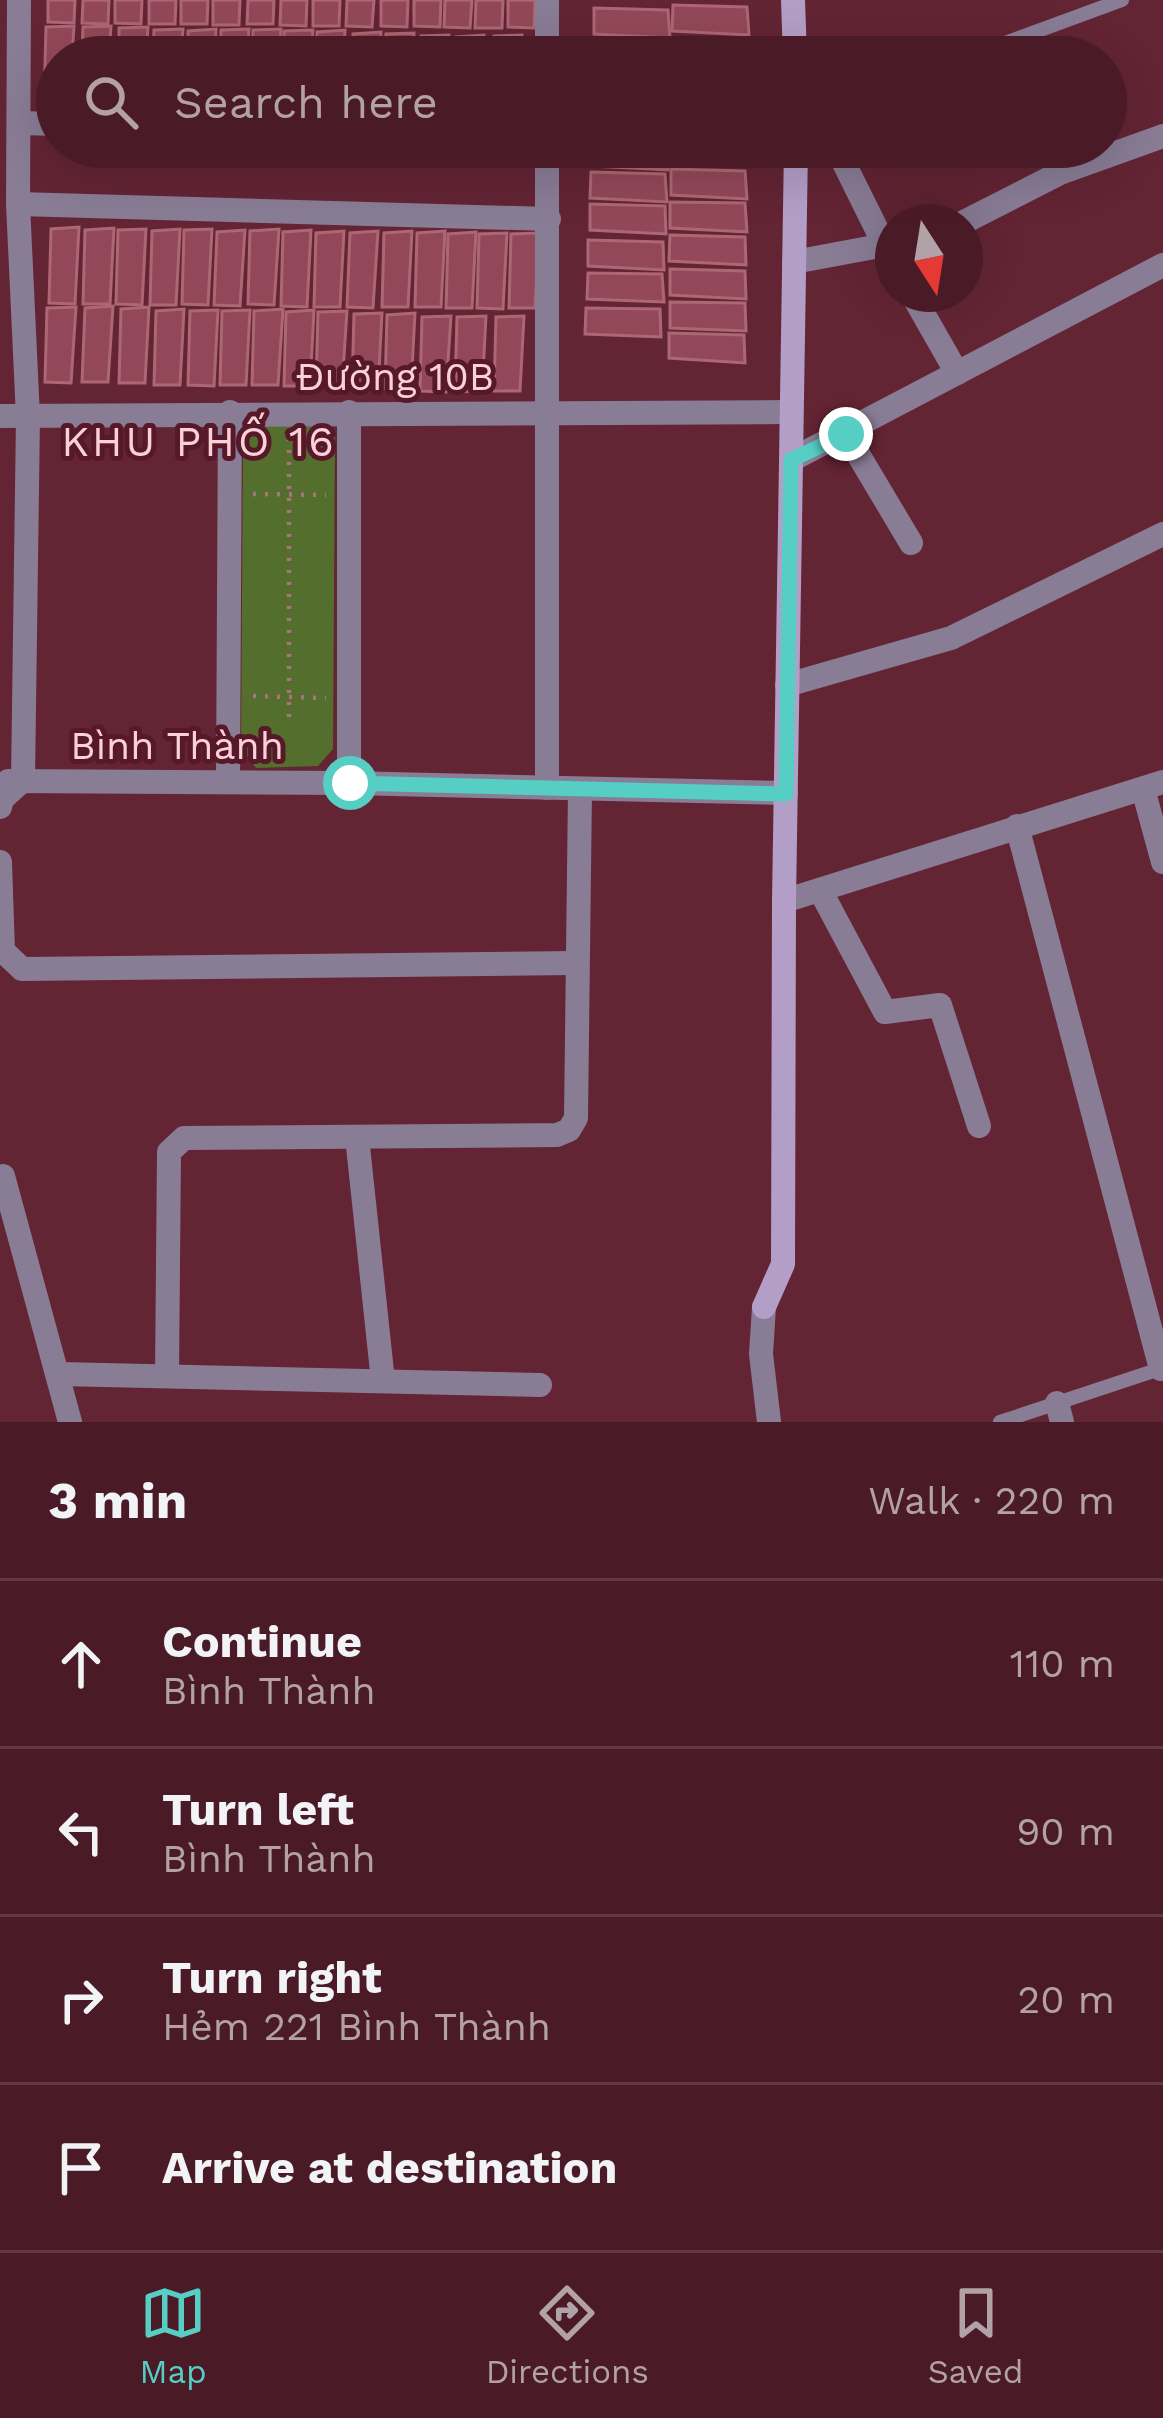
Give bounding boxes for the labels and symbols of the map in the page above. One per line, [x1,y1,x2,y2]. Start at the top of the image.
north arrow [875,204,983,312]
street label: Đường 10B [296,354,494,399]
route end [819,407,873,461]
district label: KHU PHỐ 16 [61,412,337,466]
street label: Bình Thành [70,723,284,768]
route start [323,756,377,810]

